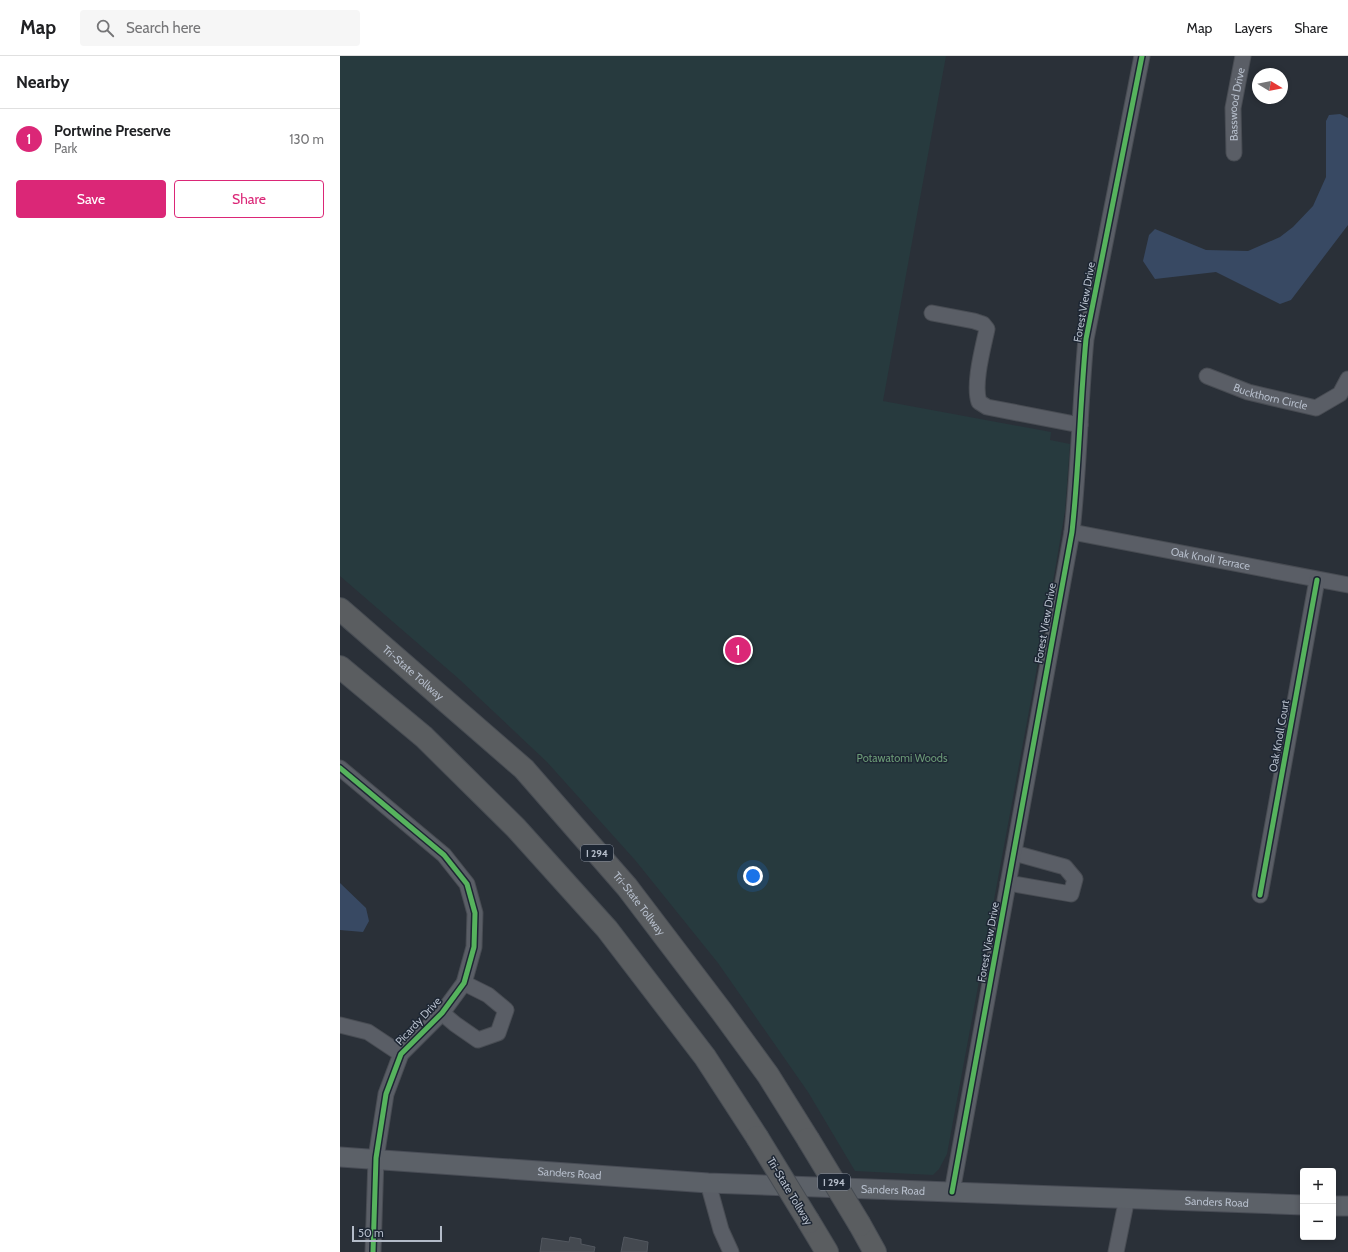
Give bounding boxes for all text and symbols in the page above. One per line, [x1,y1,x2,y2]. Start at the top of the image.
search box [80,10,360,46]
text: Map [20,16,56,39]
icon: search [94,17,116,39]
text: Search here [126,19,201,37]
text: Map [1187,19,1212,37]
text: Layers [1234,19,1272,37]
text: Share [1294,19,1328,37]
street label: Basswood Drive [1226,66,1248,141]
north arrow [1252,68,1288,104]
text: Nearby [16,72,69,92]
text: Portwine Preserve [54,122,171,140]
text: 1 [27,131,31,147]
text: 130 m [289,131,324,147]
text: Park [54,140,77,156]
button: Save [16,180,166,218]
button: Share [174,180,324,218]
street label: Forest View Drive [1070,260,1098,343]
street label: Buckthorn Circle [1231,380,1309,413]
street label: Oak Knoll Terrace [1170,544,1252,573]
street label: Forest View Drive [1031,581,1059,664]
pin: 1 [725,635,751,665]
street label: Tri-State Tollway [380,642,447,703]
street label: Oak Knoll Court [1266,699,1292,773]
park label: Potawatomi Woods [857,751,948,765]
road number: I 294 [581,845,613,861]
your location [743,866,763,886]
street label: Tri-State Tollway [610,869,669,939]
street label: Forest View Drive [974,900,1002,983]
street label: Picardy Drive [392,994,444,1048]
street label: Tri-State Tollway [764,1154,816,1228]
street label: Sanders Road [537,1164,602,1182]
map controls [1300,1168,1336,1240]
button: + [1300,1168,1336,1204]
road number: I 294 [818,1174,850,1190]
street label: Sanders Road [861,1182,925,1198]
street label: Sanders Road [1184,1194,1249,1210]
button: − [1300,1204,1336,1240]
scale bar [352,1224,442,1243]
text: 50 m [358,1226,384,1240]

